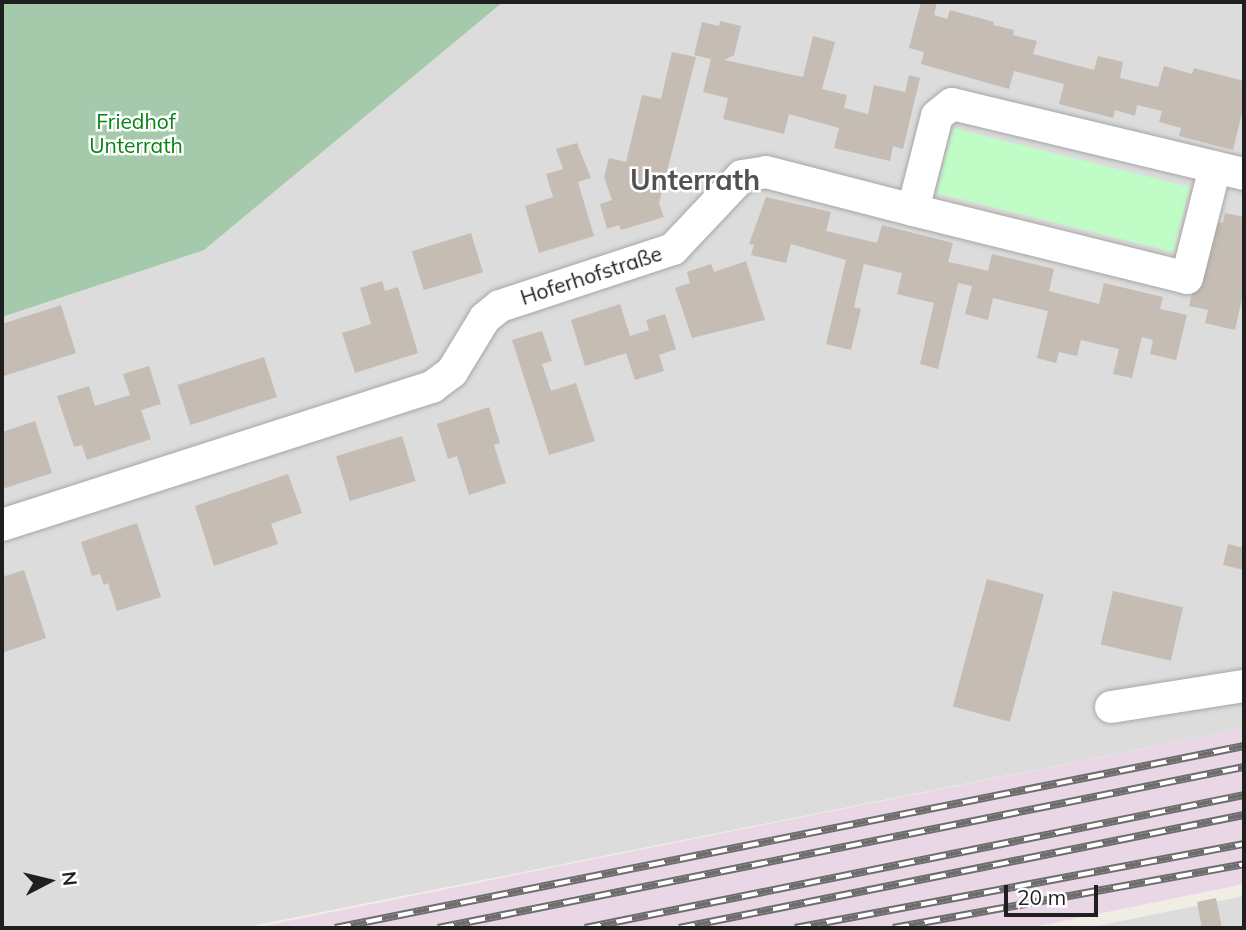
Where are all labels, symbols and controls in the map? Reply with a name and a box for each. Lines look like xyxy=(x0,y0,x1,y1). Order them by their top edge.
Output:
park label: Friedhof Unterrath xyxy=(89,108,183,158)
district label: Unterrath xyxy=(630,163,760,197)
street label: Hoferhofstraße xyxy=(517,240,665,310)
north arrow xyxy=(14,846,84,916)
text: N xyxy=(57,870,83,887)
scale bar xyxy=(1008,870,1102,914)
text: 20 m xyxy=(1017,884,1066,910)

